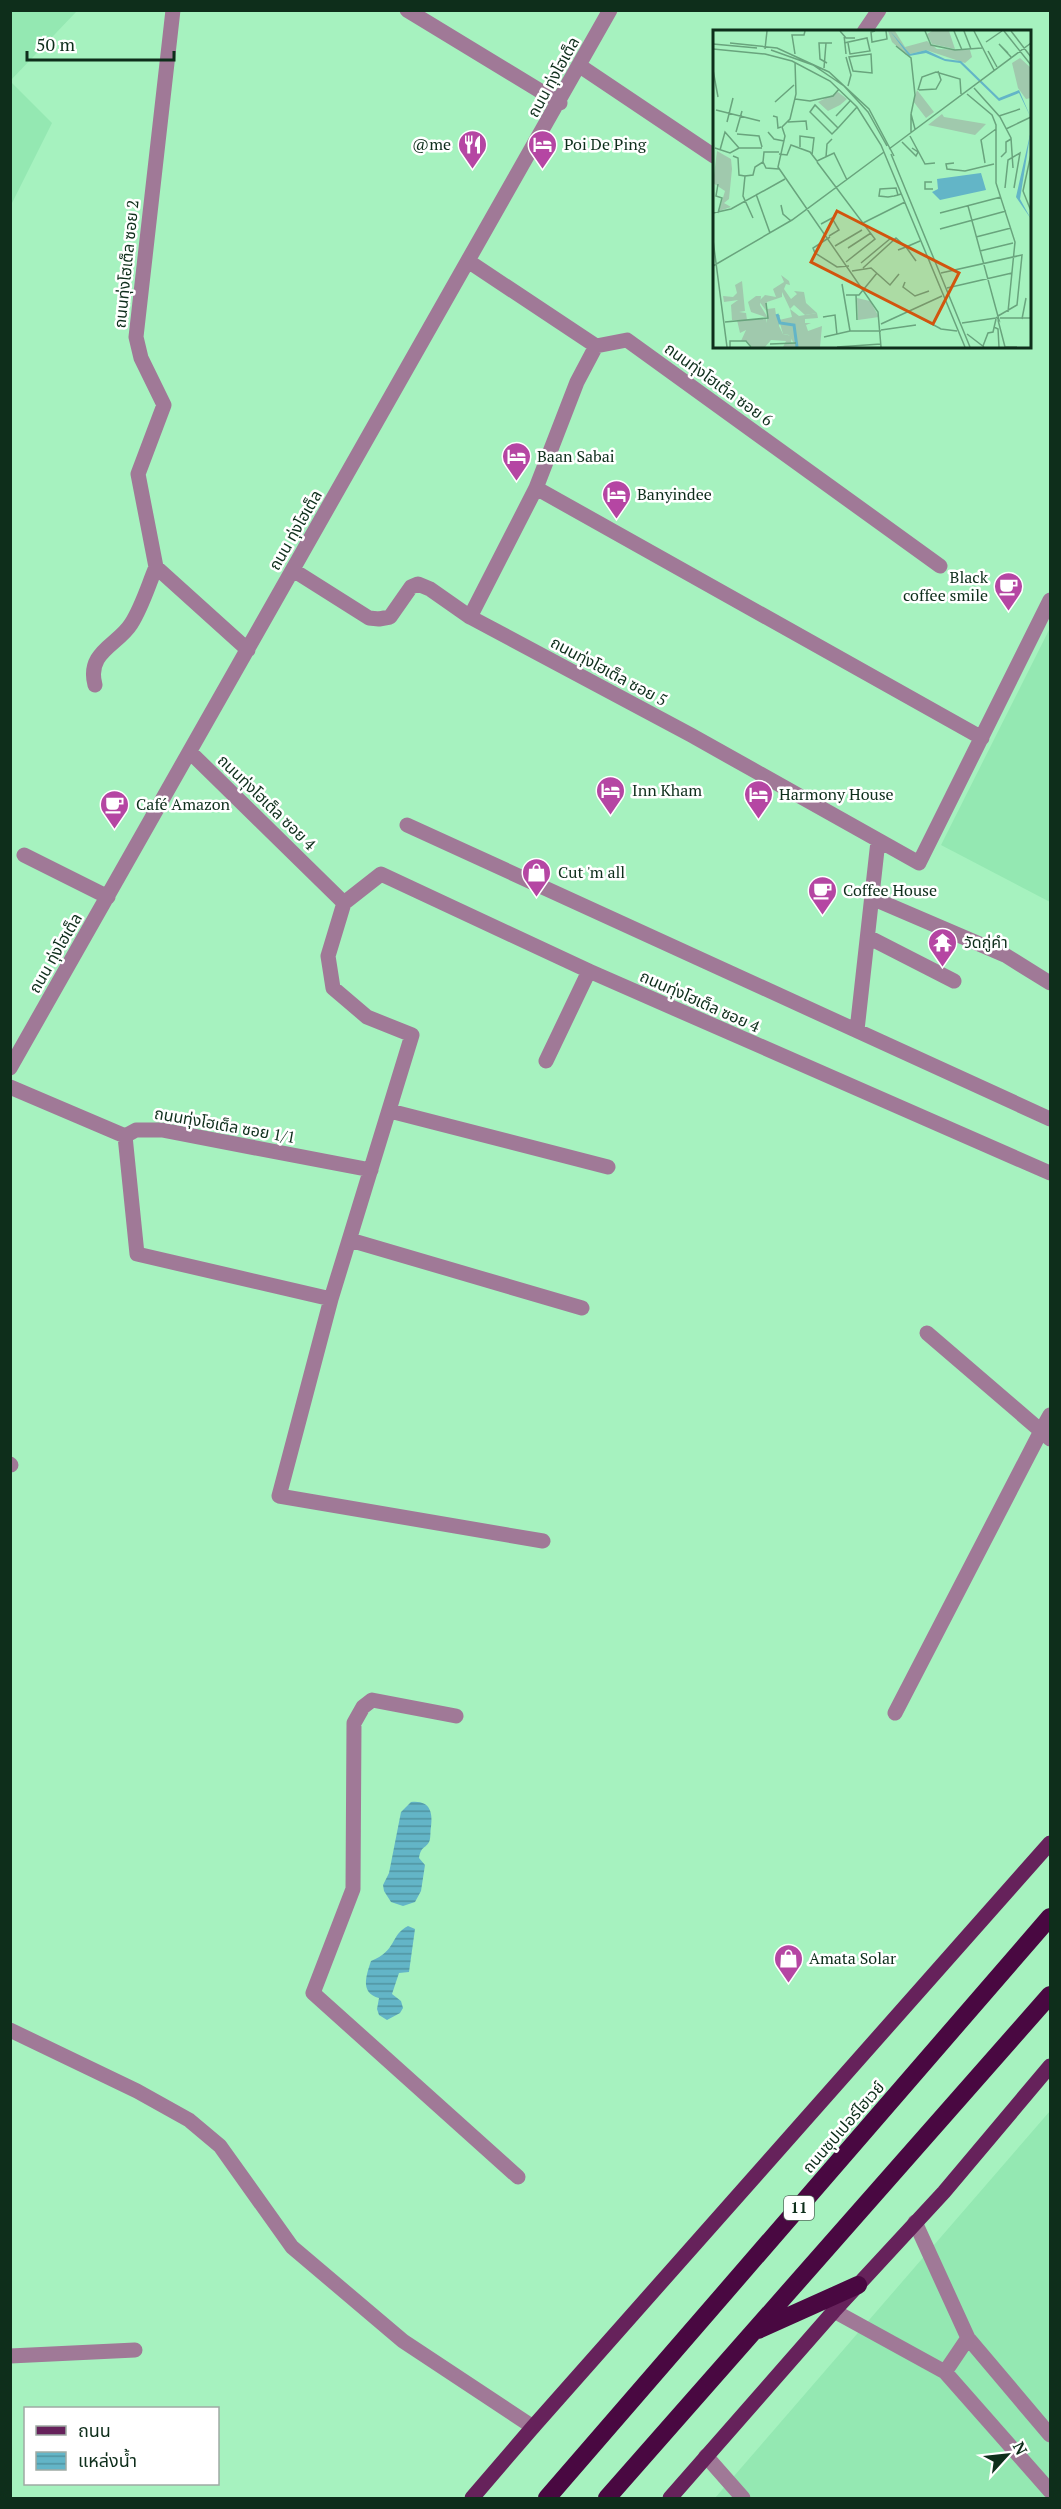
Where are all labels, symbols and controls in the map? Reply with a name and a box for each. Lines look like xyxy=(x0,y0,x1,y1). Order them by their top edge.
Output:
scale bar xyxy=(27,24,174,62)
inset map xyxy=(713,30,1031,348)
text: 50 m xyxy=(36,32,76,56)
street label: ถนน ทุ่งโฮเต็ล xyxy=(522,33,584,121)
restaurant icon: @me xyxy=(456,128,488,170)
hotel icon: Poi De Ping xyxy=(527,128,559,170)
place label: @me xyxy=(412,133,451,155)
place label: Poi De Ping xyxy=(564,133,647,155)
street label: ถนนทุ่งโฮเต็ล ซอย 2 xyxy=(108,199,144,329)
street label: ถนนทุ่งโฮเต็ล ซอย 6 xyxy=(660,337,778,431)
hotel icon: Baan Sabai xyxy=(500,440,532,482)
place label: Baan Sabai xyxy=(537,445,615,467)
hotel icon: Banyindee xyxy=(600,478,632,520)
place label: Banyindee xyxy=(637,483,712,505)
street label: ถนน ทุ่งโฮเต็ล xyxy=(263,486,327,574)
place label: Black coffee smile xyxy=(903,566,989,606)
cafe icon: Black coffee smile xyxy=(993,570,1025,612)
street label: ถนนทุ่งโฮเต็ล ซอย 5 xyxy=(547,631,671,711)
street label: ถนนทุ่งโฮเต็ล ซอย 4 xyxy=(213,749,321,855)
hotel icon: Inn Kham xyxy=(595,774,627,816)
hotel icon: Harmony House xyxy=(742,778,774,820)
place label: Inn Kham xyxy=(632,779,702,801)
place label: Harmony House xyxy=(779,783,894,805)
cafe icon: Café Amazon xyxy=(99,788,131,830)
place label: Café Amazon xyxy=(136,793,230,815)
shop icon: Cut 'm all xyxy=(521,856,553,898)
place label: Cut 'm all xyxy=(558,861,625,883)
cafe icon: Coffee House xyxy=(806,874,838,916)
place label: Coffee House xyxy=(843,879,937,901)
street label: ถนน ทุ่งโฮเต็ล xyxy=(23,909,87,997)
temple icon: วัดกู่คำ xyxy=(927,926,959,968)
place label: วัดกู่คำ xyxy=(964,931,1008,953)
street label: ถนนทุ่งโฮเต็ล ซอย 4 xyxy=(637,965,764,1037)
street label: ถนนทุ่งโฮเต็ล ซอย 1/1 xyxy=(153,1102,297,1148)
shop icon: Amata Solar xyxy=(772,1942,804,1984)
place label: Amata Solar xyxy=(809,1947,897,1969)
street label: ถนนซุปเปอร์ไฮเวย์ xyxy=(797,2076,889,2177)
road number: 11 xyxy=(784,2196,814,2220)
legend xyxy=(24,2407,219,2485)
text: ถนน xyxy=(78,2418,111,2442)
north arrow xyxy=(977,2425,1037,2485)
text: N xyxy=(1008,2438,1033,2459)
text: แหล่งน้ำ xyxy=(78,2448,137,2472)

